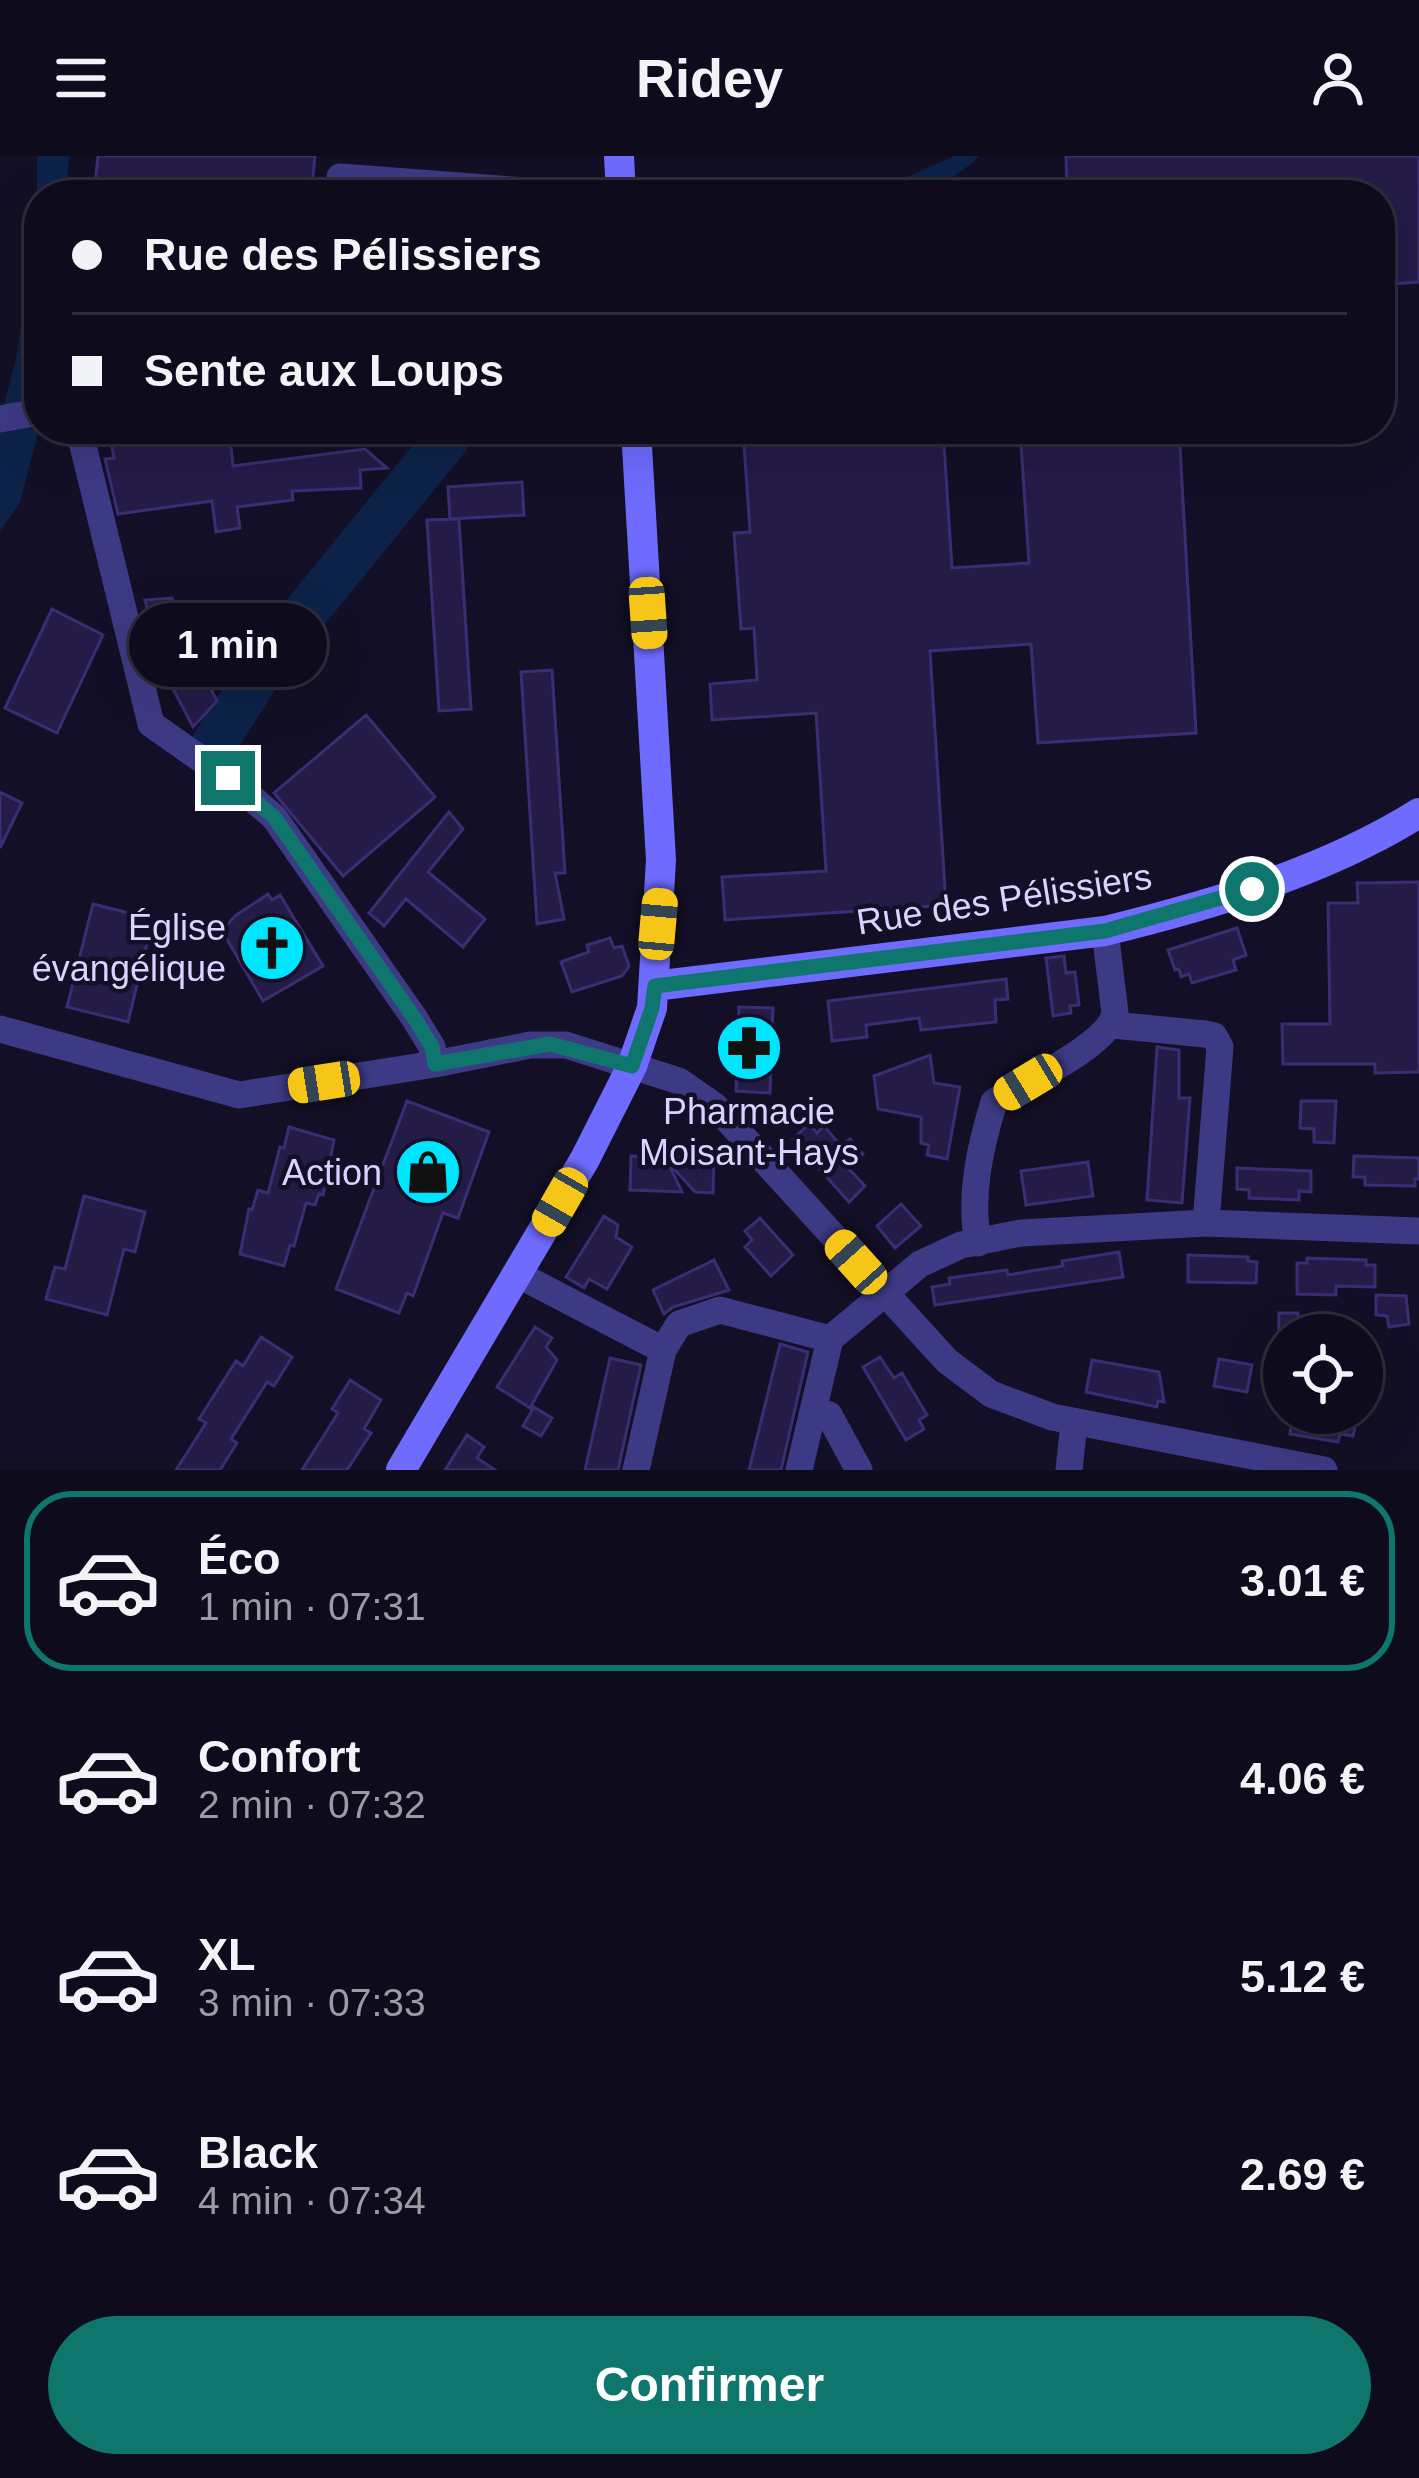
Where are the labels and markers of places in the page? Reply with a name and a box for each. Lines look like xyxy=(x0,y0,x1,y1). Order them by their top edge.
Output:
place label: Église évangélique xyxy=(32,907,226,989)
church icon: Église évangélique xyxy=(237,913,307,983)
pharmacy icon: Pharmacie Moisant-Hays xyxy=(714,1013,784,1083)
place label: Pharmacie Moisant-Hays xyxy=(639,1091,859,1173)
shop icon: Action xyxy=(393,1137,463,1207)
place label: Action xyxy=(282,1152,382,1193)

